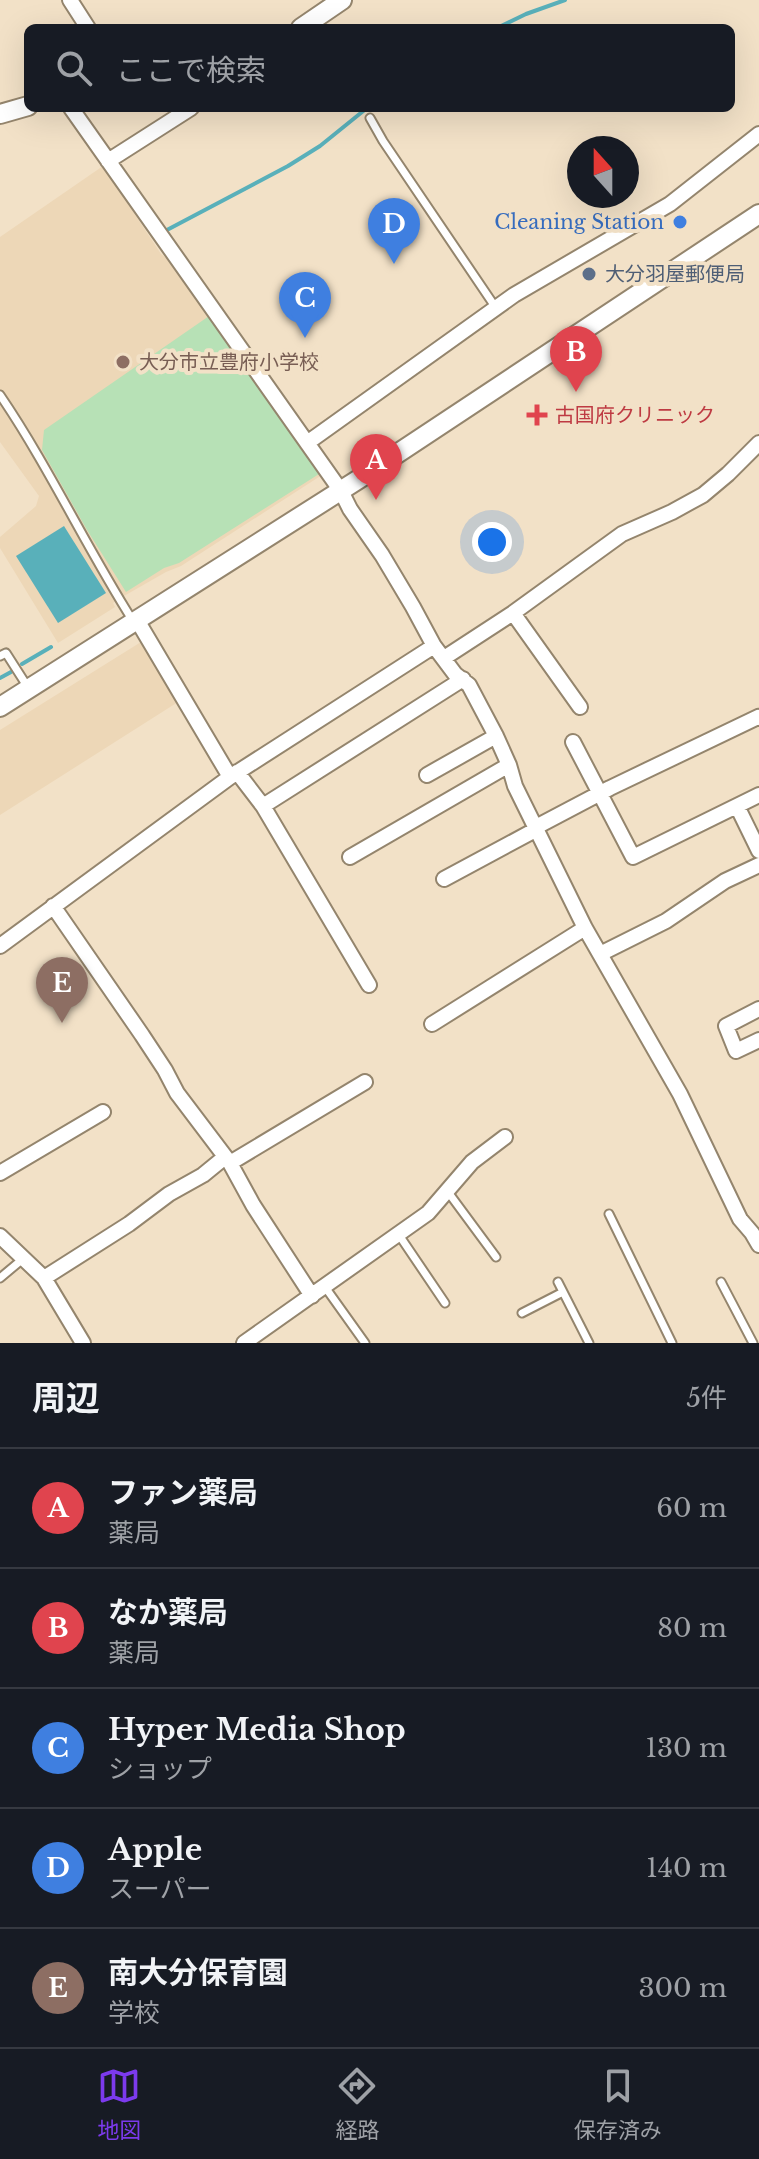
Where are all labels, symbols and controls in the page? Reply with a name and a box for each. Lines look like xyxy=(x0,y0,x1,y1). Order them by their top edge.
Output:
search box xyxy=(24,24,735,112)
icon: search xyxy=(52,46,96,90)
text: ここで検索 xyxy=(116,52,266,89)
north arrow xyxy=(567,136,639,208)
pin: D xyxy=(368,198,420,264)
place label: Cleaning Station xyxy=(494,210,664,234)
marker: Cleaning Station xyxy=(671,213,689,231)
place label: 大分羽屋郵便局 xyxy=(605,262,745,286)
marker: 大分羽屋郵便局 xyxy=(580,265,598,283)
pin: C xyxy=(279,272,331,338)
pin: B xyxy=(550,326,602,392)
place label: 大分市立豊府小学校 xyxy=(139,350,319,374)
marker: 大分市立豊府小学校 xyxy=(114,353,132,371)
place label: 古国府クリニック xyxy=(555,403,715,427)
marker: 古国府クリニック xyxy=(526,404,548,426)
pin: A xyxy=(350,434,402,500)
your location xyxy=(472,522,512,562)
pin: E xyxy=(36,957,88,1023)
text: 周辺 xyxy=(32,1377,100,1419)
text: 5件 xyxy=(686,1382,727,1414)
text: ファン薬局 xyxy=(108,1474,258,1511)
text: A xyxy=(47,1492,69,1524)
text: 60 m xyxy=(656,1492,727,1524)
text: 薬局 xyxy=(108,1517,160,1549)
text: なか薬局 xyxy=(108,1594,228,1631)
text: B xyxy=(48,1612,68,1644)
text: 80 m xyxy=(657,1612,727,1644)
text: 薬局 xyxy=(108,1637,160,1669)
text: Hyper Media Shop xyxy=(108,1711,406,1748)
text: C xyxy=(47,1732,69,1764)
text: 130 m xyxy=(645,1732,727,1764)
text: ショップ xyxy=(108,1753,212,1785)
text: Apple xyxy=(108,1831,202,1868)
text: D xyxy=(46,1852,70,1884)
text: 140 m xyxy=(646,1852,727,1884)
text: スーパー xyxy=(108,1873,212,1905)
text: 南大分保育園 xyxy=(108,1954,288,1991)
text: E xyxy=(48,1972,68,2004)
text: 300 m xyxy=(638,1972,727,2004)
text: 学校 xyxy=(108,1997,160,2029)
tab: 地図 xyxy=(97,2064,141,2144)
tab: 経路 xyxy=(335,2064,380,2144)
tab: 保存済み xyxy=(574,2064,662,2144)

